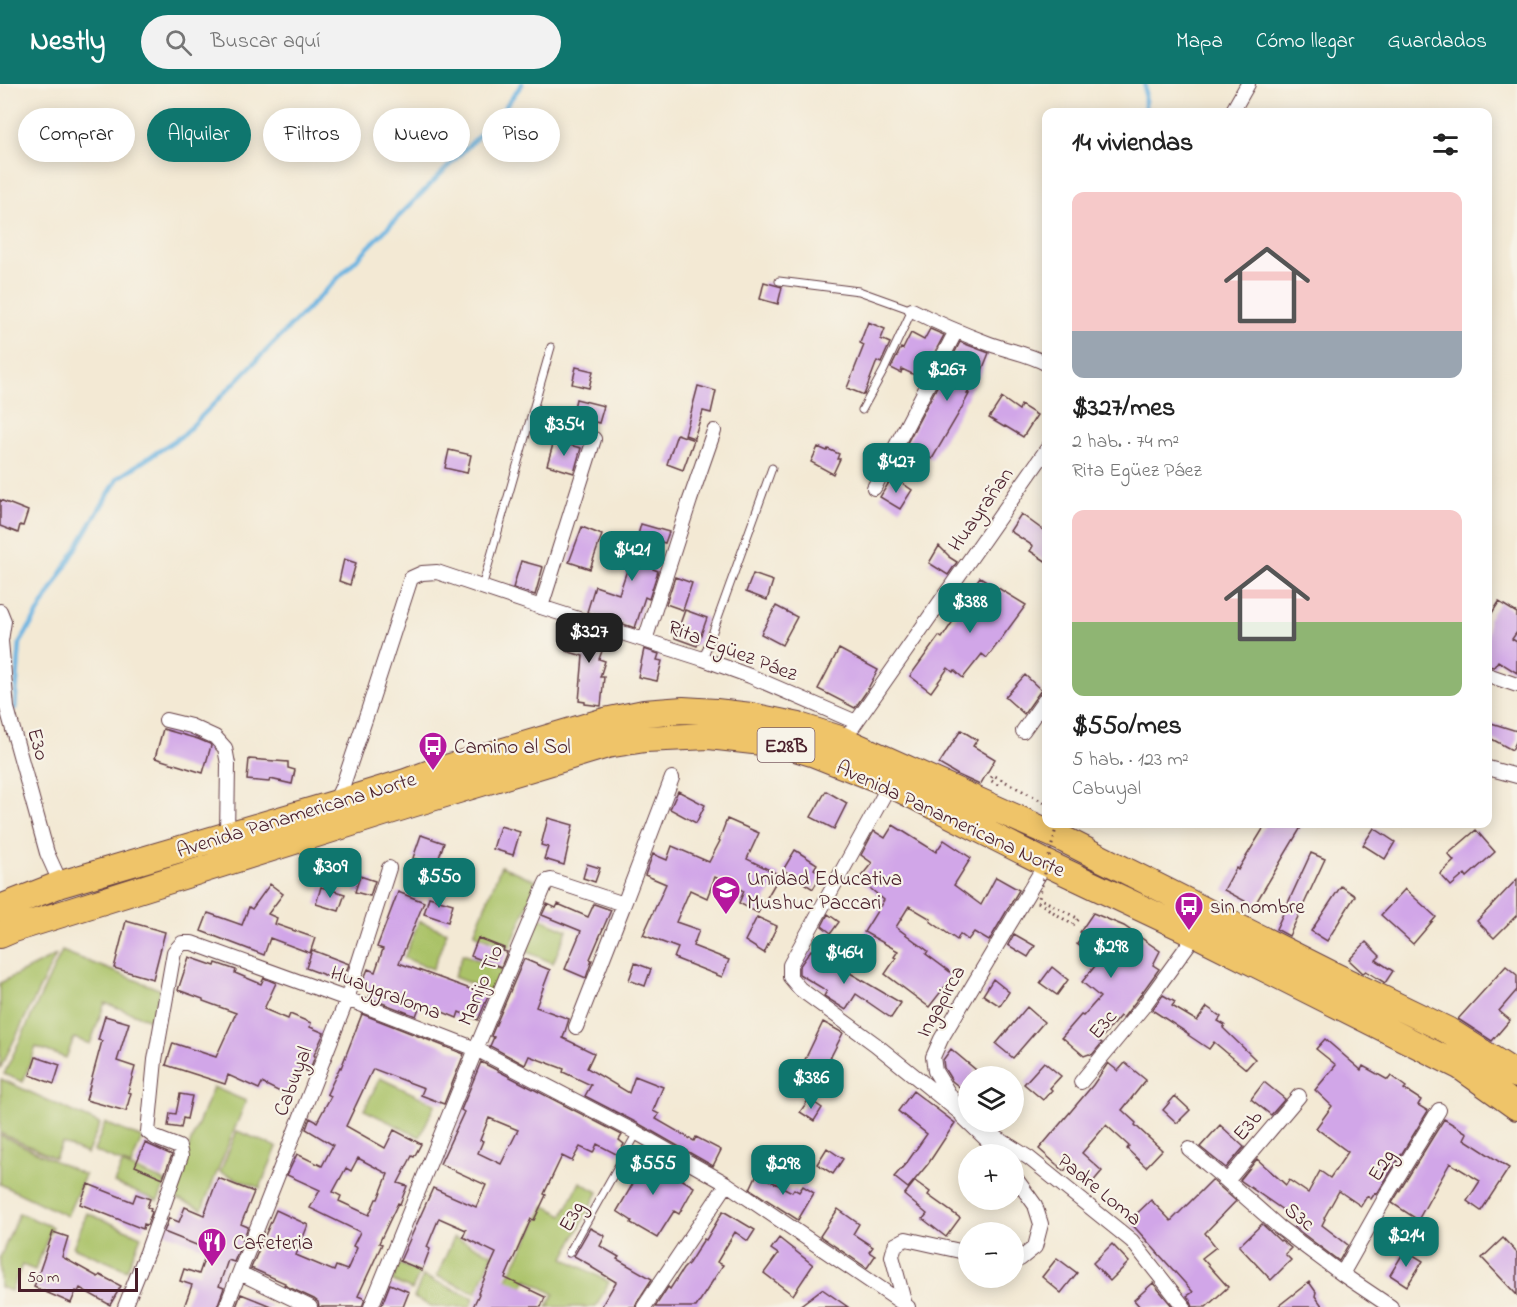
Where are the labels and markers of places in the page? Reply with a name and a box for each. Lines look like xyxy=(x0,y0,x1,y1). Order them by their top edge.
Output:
pin: $267 xyxy=(911,351,983,402)
pin: $354 xyxy=(528,406,600,457)
pin: $427 xyxy=(860,443,932,494)
pin: $421 xyxy=(596,531,668,582)
pin: $388 xyxy=(934,583,1006,634)
pin: $327 xyxy=(553,613,625,664)
bus stop icon: Camino al Sol xyxy=(417,730,449,772)
place label: Camino al Sol xyxy=(454,733,571,763)
pin: $309 xyxy=(294,848,366,899)
pin: $550 xyxy=(403,858,475,909)
place label: Unidad Educativa Mushuc Paccari xyxy=(747,865,902,919)
school or university icon: Unidad Educativa Mushuc Paccari xyxy=(710,874,742,916)
bus stop icon: sin nombre xyxy=(1173,890,1205,932)
place label: sin nombre xyxy=(1210,893,1305,923)
pin: $298 xyxy=(1075,928,1147,979)
pin: $464 xyxy=(808,934,880,985)
pin: $386 xyxy=(775,1059,847,1110)
pin: $555 xyxy=(617,1145,689,1196)
pin: $298 xyxy=(747,1145,819,1196)
pin: $214 xyxy=(1370,1217,1442,1268)
restaurant icon: Cafeteria xyxy=(196,1226,228,1268)
place label: Cafeteria xyxy=(233,1229,313,1259)

